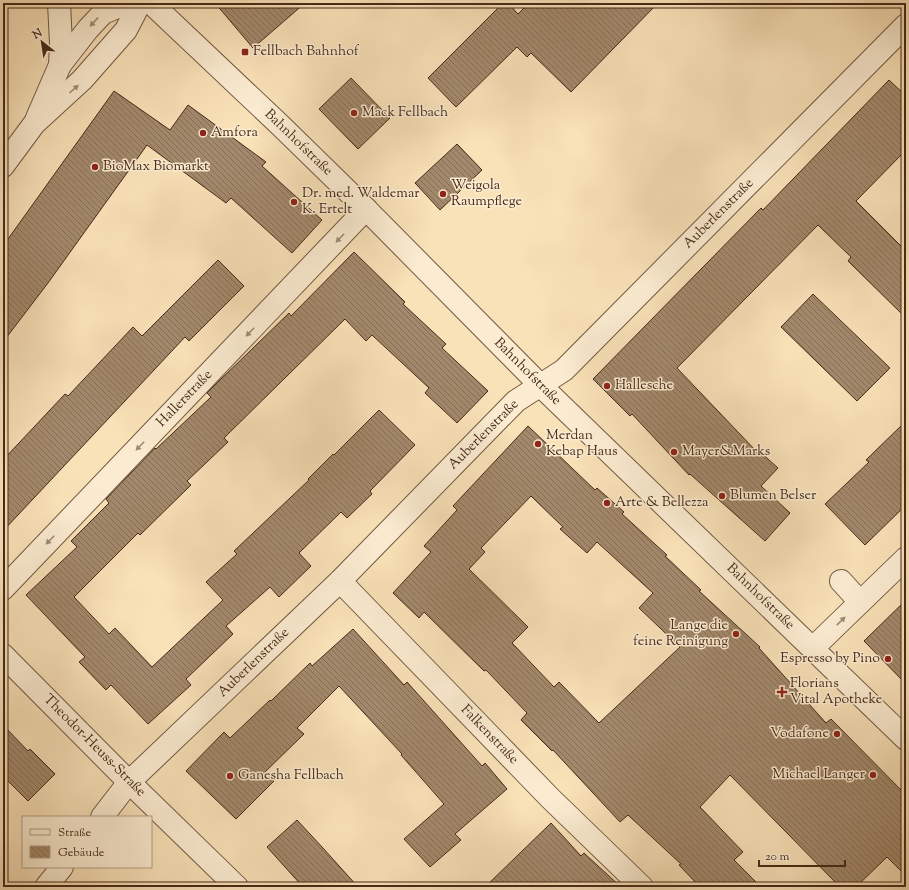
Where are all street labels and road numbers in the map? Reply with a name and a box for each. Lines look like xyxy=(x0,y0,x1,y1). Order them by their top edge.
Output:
street label: Bahnhofstraße xyxy=(259,105,337,181)
street label: Auberlenstraße xyxy=(679,174,759,254)
street label: Bahnhofstraße xyxy=(489,334,565,410)
street label: Hallerstraße xyxy=(152,366,218,432)
street label: Auberlenstraße xyxy=(444,395,524,475)
street label: Bahnhofstraße xyxy=(721,559,799,635)
street label: Auberlenstraße xyxy=(214,624,294,702)
street label: Theodor-Heuss-Straße xyxy=(38,690,150,802)
street label: Falkenstraße xyxy=(455,701,523,769)

